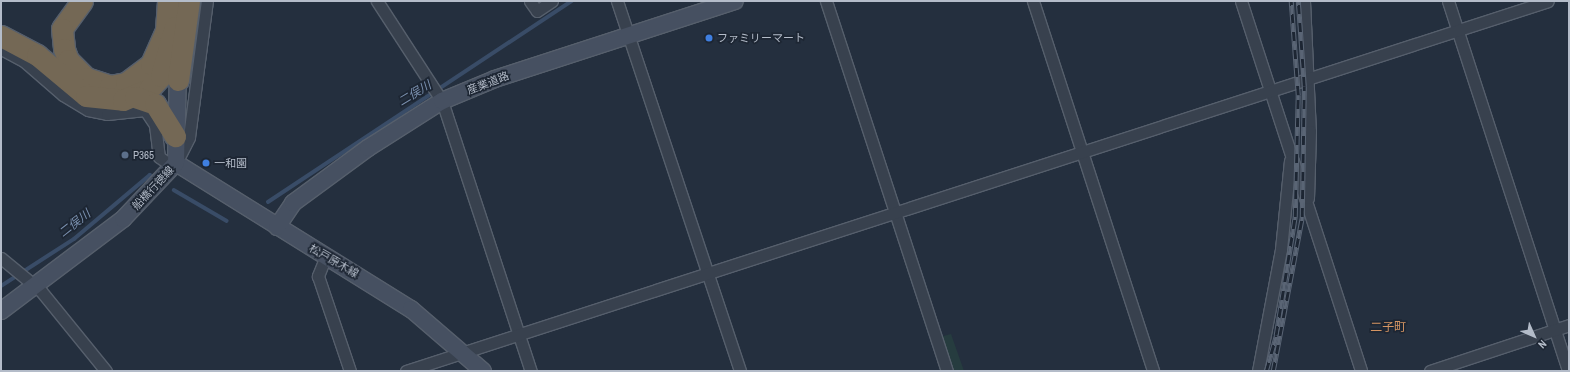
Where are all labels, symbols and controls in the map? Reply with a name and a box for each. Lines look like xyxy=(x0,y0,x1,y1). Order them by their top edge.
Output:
place label: ファミリーマート xyxy=(717,31,805,45)
marker: ファミリーマート xyxy=(704,33,714,43)
street label: 産業道路 xyxy=(465,69,511,97)
water label: 二俣川 xyxy=(396,79,434,109)
place label: P365 xyxy=(133,148,154,162)
marker: P365 xyxy=(120,150,130,160)
place label: 一和園 xyxy=(214,156,247,170)
marker: 一和園 xyxy=(201,158,211,168)
street label: 船橋行徳線 xyxy=(129,163,177,213)
water label: 二俣川 xyxy=(56,207,94,241)
street label: 松戸原木線 xyxy=(307,242,361,280)
north arrow xyxy=(1514,316,1554,356)
district label: 二子町 xyxy=(1370,321,1406,335)
text: N xyxy=(1535,337,1550,352)

